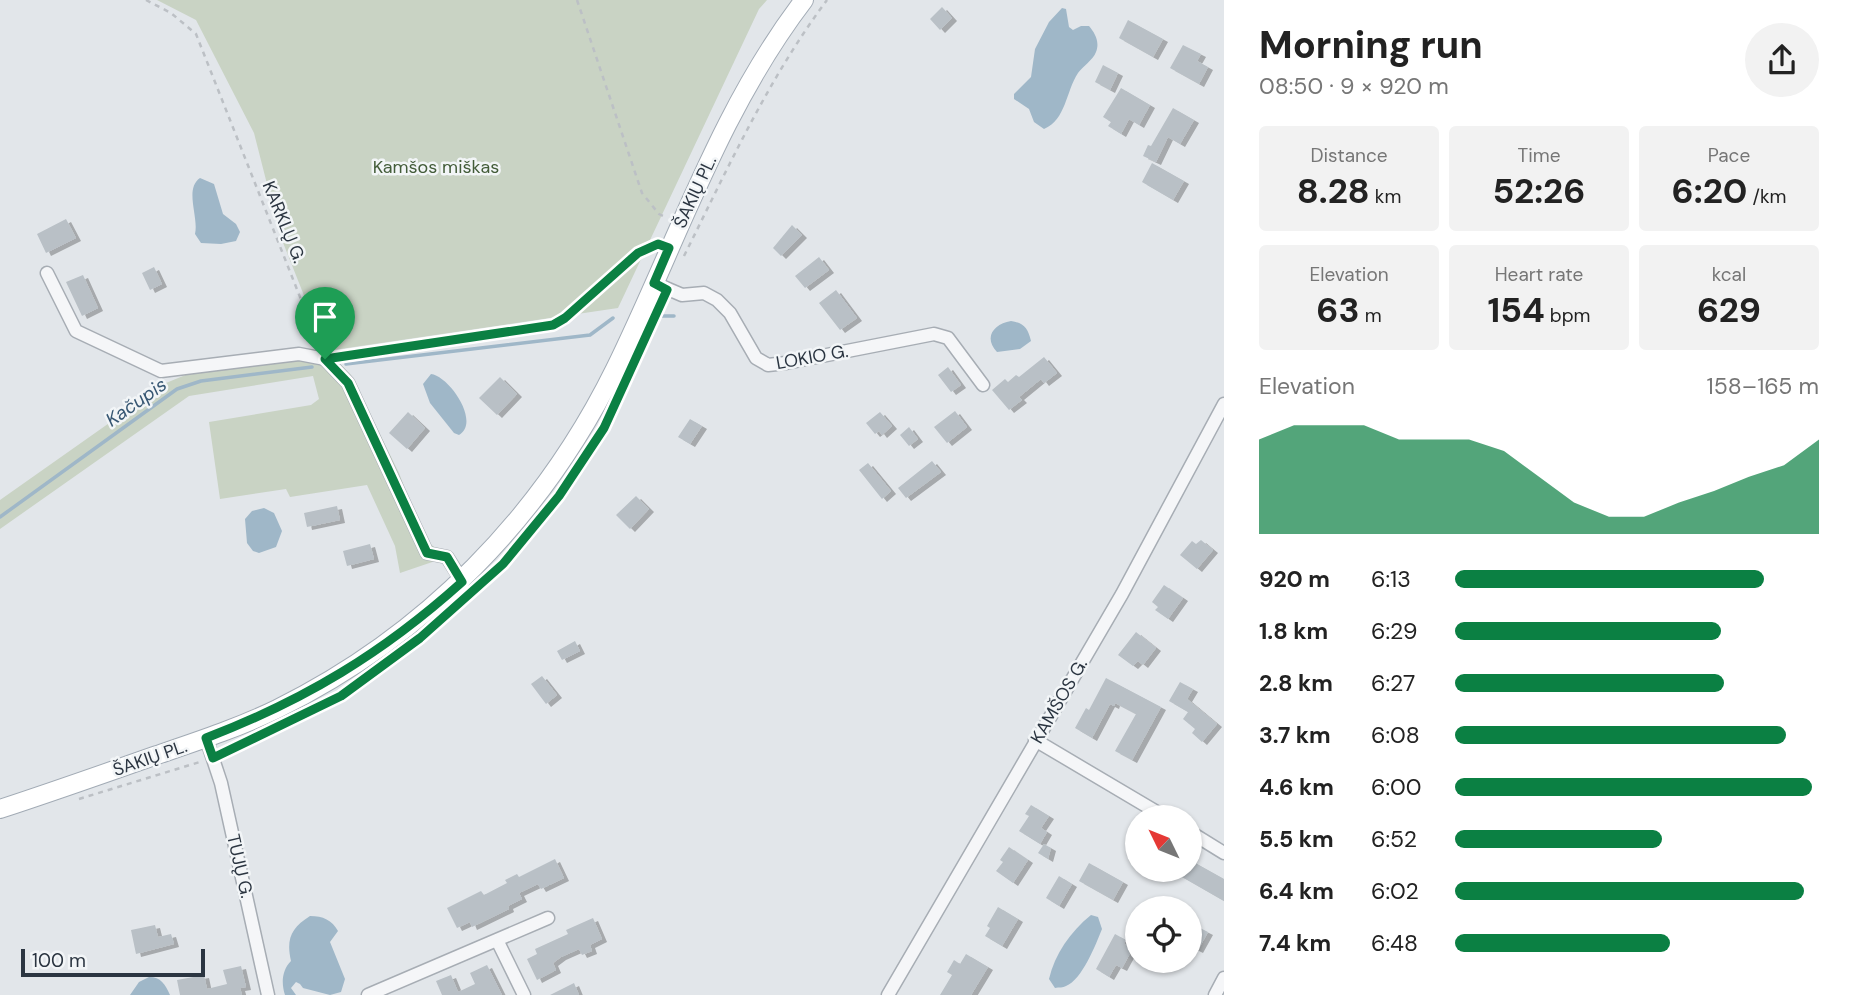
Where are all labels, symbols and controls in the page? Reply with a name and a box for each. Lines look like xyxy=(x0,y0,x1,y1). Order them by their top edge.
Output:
text: Morning run xyxy=(1259,20,1483,70)
button: share xyxy=(1745,23,1819,97)
text: 08:50 · 9 × 920 m xyxy=(1259,71,1449,101)
text: Distance xyxy=(1310,143,1388,168)
text: Time xyxy=(1518,143,1560,168)
text: Pace xyxy=(1708,143,1750,168)
street label: ŠAKIŲ PL. xyxy=(668,152,722,232)
park label: Kamšos miškas xyxy=(373,155,499,179)
text: 8.28 xyxy=(1297,168,1370,214)
text: 52:26 xyxy=(1493,168,1586,214)
text: 6:20 xyxy=(1672,168,1747,214)
street label: KARKLŲ G. xyxy=(257,177,311,267)
text: km xyxy=(1370,184,1401,209)
text: /km xyxy=(1747,184,1786,209)
text: Elevation xyxy=(1309,262,1389,287)
text: Heart rate xyxy=(1495,262,1583,287)
text: kcal xyxy=(1712,262,1746,287)
pin xyxy=(295,287,355,359)
text: 63 xyxy=(1316,287,1360,333)
text: 154 xyxy=(1487,287,1545,333)
text: 629 xyxy=(1697,287,1761,333)
icon: arrive xyxy=(306,298,344,336)
text: m xyxy=(1360,303,1382,328)
text: bpm xyxy=(1545,303,1591,328)
street label: LOKIO G. xyxy=(774,339,850,375)
text: Elevation xyxy=(1259,371,1355,401)
text: 158–165 m xyxy=(1707,371,1819,401)
water label: Kačupis xyxy=(101,372,171,432)
text: 920 m xyxy=(1259,564,1330,594)
text: 6:13 xyxy=(1371,564,1411,594)
text: 1.8 km xyxy=(1259,616,1328,646)
text: 6:29 xyxy=(1371,616,1418,646)
street label: KAMŠOS G. xyxy=(1025,654,1093,748)
text: 2.8 km xyxy=(1259,668,1333,698)
text: 6:27 xyxy=(1371,668,1415,698)
text: 3.7 km xyxy=(1259,720,1331,750)
text: 6:08 xyxy=(1371,720,1420,750)
street label: ŠAKIŲ PL. xyxy=(110,734,190,782)
text: 4.6 km xyxy=(1259,772,1334,802)
text: 6:00 xyxy=(1371,772,1422,802)
north arrow xyxy=(1125,805,1202,882)
map controls xyxy=(1125,805,1202,973)
text: 5.5 km xyxy=(1259,824,1334,854)
text: 6:52 xyxy=(1371,824,1417,854)
street label: TUJŲ G. xyxy=(221,832,259,900)
text: 6.4 km xyxy=(1259,876,1334,906)
text: 6:02 xyxy=(1371,876,1419,906)
button: locate xyxy=(1125,896,1202,973)
text: 7.4 km xyxy=(1259,928,1331,958)
text: 6:48 xyxy=(1371,928,1418,958)
scale bar xyxy=(21,946,205,978)
text: 100 m xyxy=(32,948,86,973)

